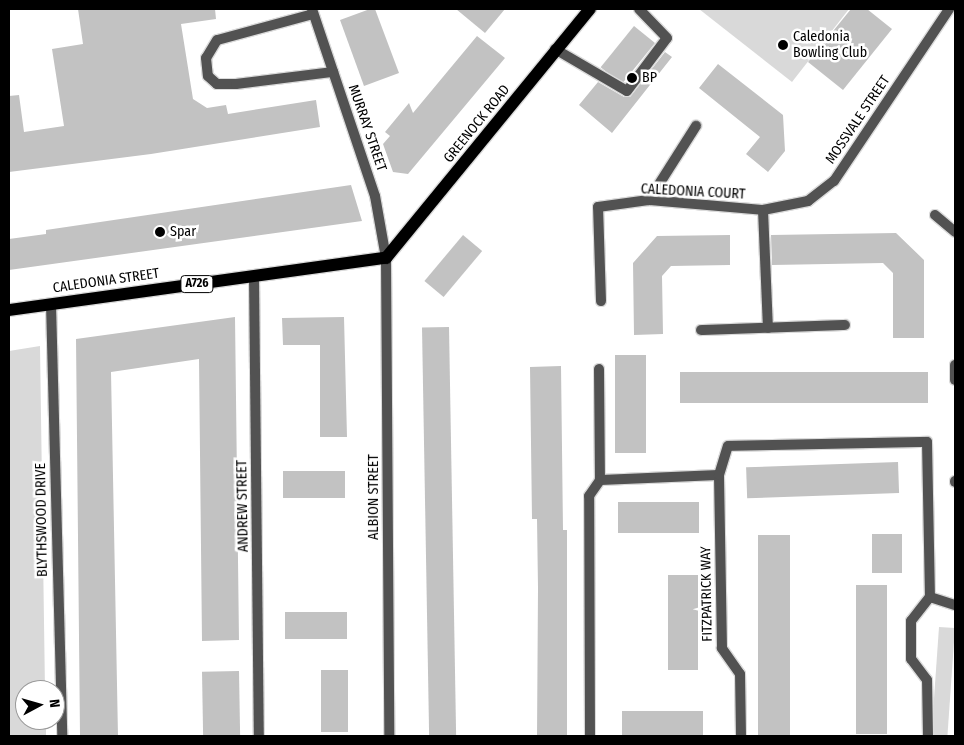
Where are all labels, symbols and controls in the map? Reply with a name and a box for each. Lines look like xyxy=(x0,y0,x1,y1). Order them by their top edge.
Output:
place label: Caledonia Bowling Club xyxy=(793,29,867,62)
marker: Caledonia Bowling Club xyxy=(777,39,789,51)
place label: BP xyxy=(642,70,657,86)
marker: BP xyxy=(626,72,638,84)
street label: MOSSVALE STREET xyxy=(822,73,894,167)
street label: MURRAY STREET xyxy=(344,82,390,174)
street label: GREENOCK ROAD xyxy=(440,82,514,166)
street label: CALEDONIA COURT xyxy=(640,181,746,203)
place label: Spar xyxy=(170,224,196,240)
marker: Spar xyxy=(154,226,166,238)
street label: CALEDONIA STREET xyxy=(52,265,160,297)
road number: A726 xyxy=(180,274,214,294)
street label: ALBION STREET xyxy=(366,454,382,540)
street label: ANDREW STREET xyxy=(234,460,252,552)
street label: BLYTHSWOOD DRIVE xyxy=(33,463,51,577)
street label: FITZPATRICK WAY xyxy=(698,546,716,642)
north arrow xyxy=(15,680,65,730)
text: N xyxy=(46,698,63,709)

